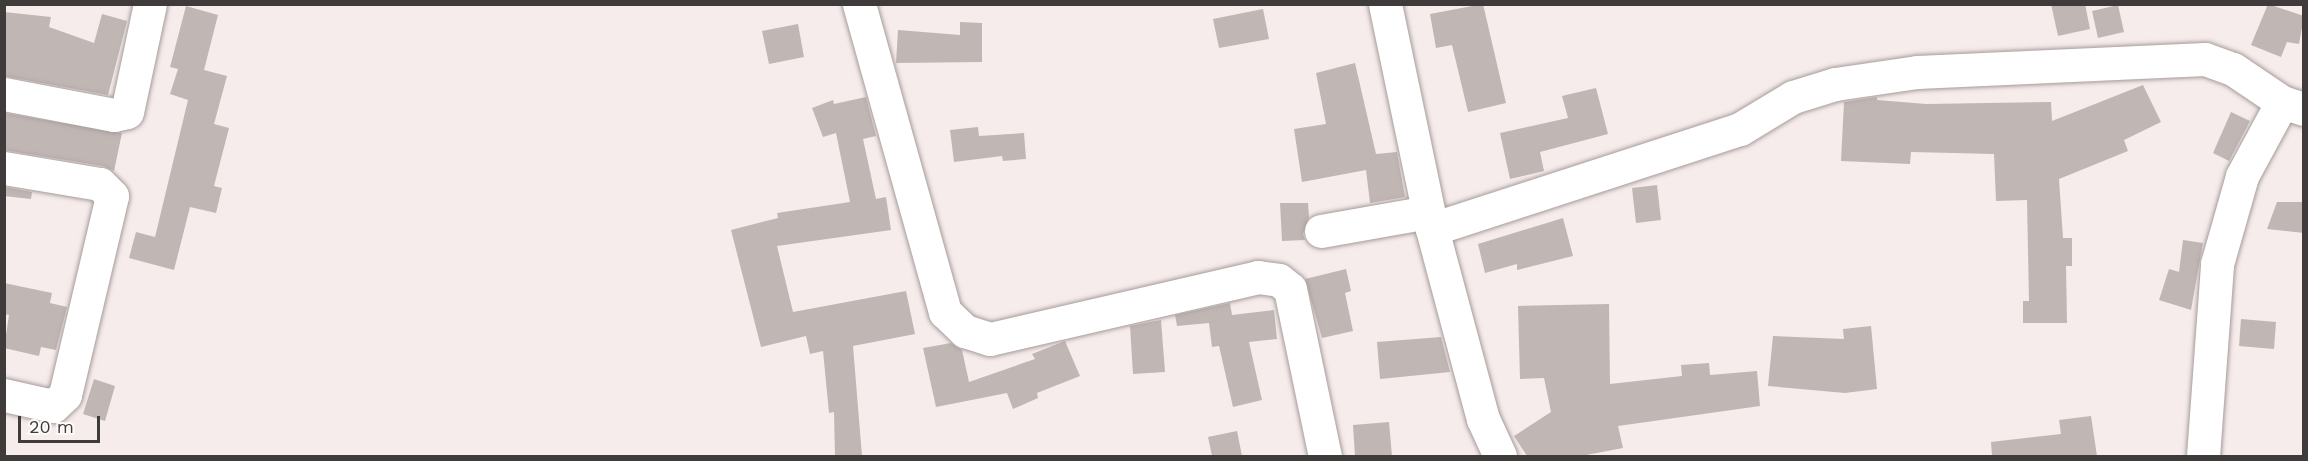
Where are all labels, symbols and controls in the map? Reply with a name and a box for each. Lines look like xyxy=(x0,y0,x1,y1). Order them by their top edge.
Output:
scale bar xyxy=(21,404,104,442)
text: 20 m xyxy=(29,416,74,437)

